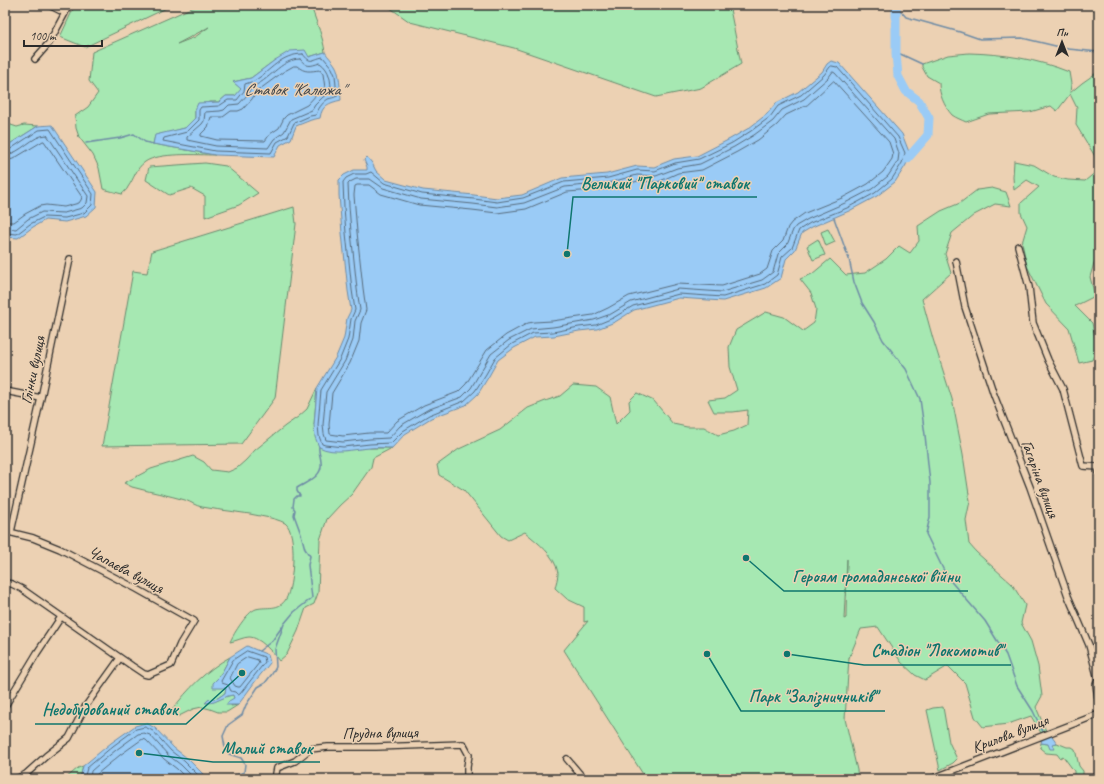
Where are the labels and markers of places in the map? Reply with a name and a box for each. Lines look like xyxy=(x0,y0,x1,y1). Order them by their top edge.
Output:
callout: Великий "Парковий" ставок xyxy=(573,168,757,197)
callout: Героям громадянської війни xyxy=(784,562,968,591)
callout: Стадіон "Локомотив" xyxy=(864,636,1011,665)
callout: Парк "Залізничників" xyxy=(741,682,885,711)
callout: Недобудований ставок xyxy=(35,695,186,724)
callout: Малий ставок xyxy=(213,733,320,762)

